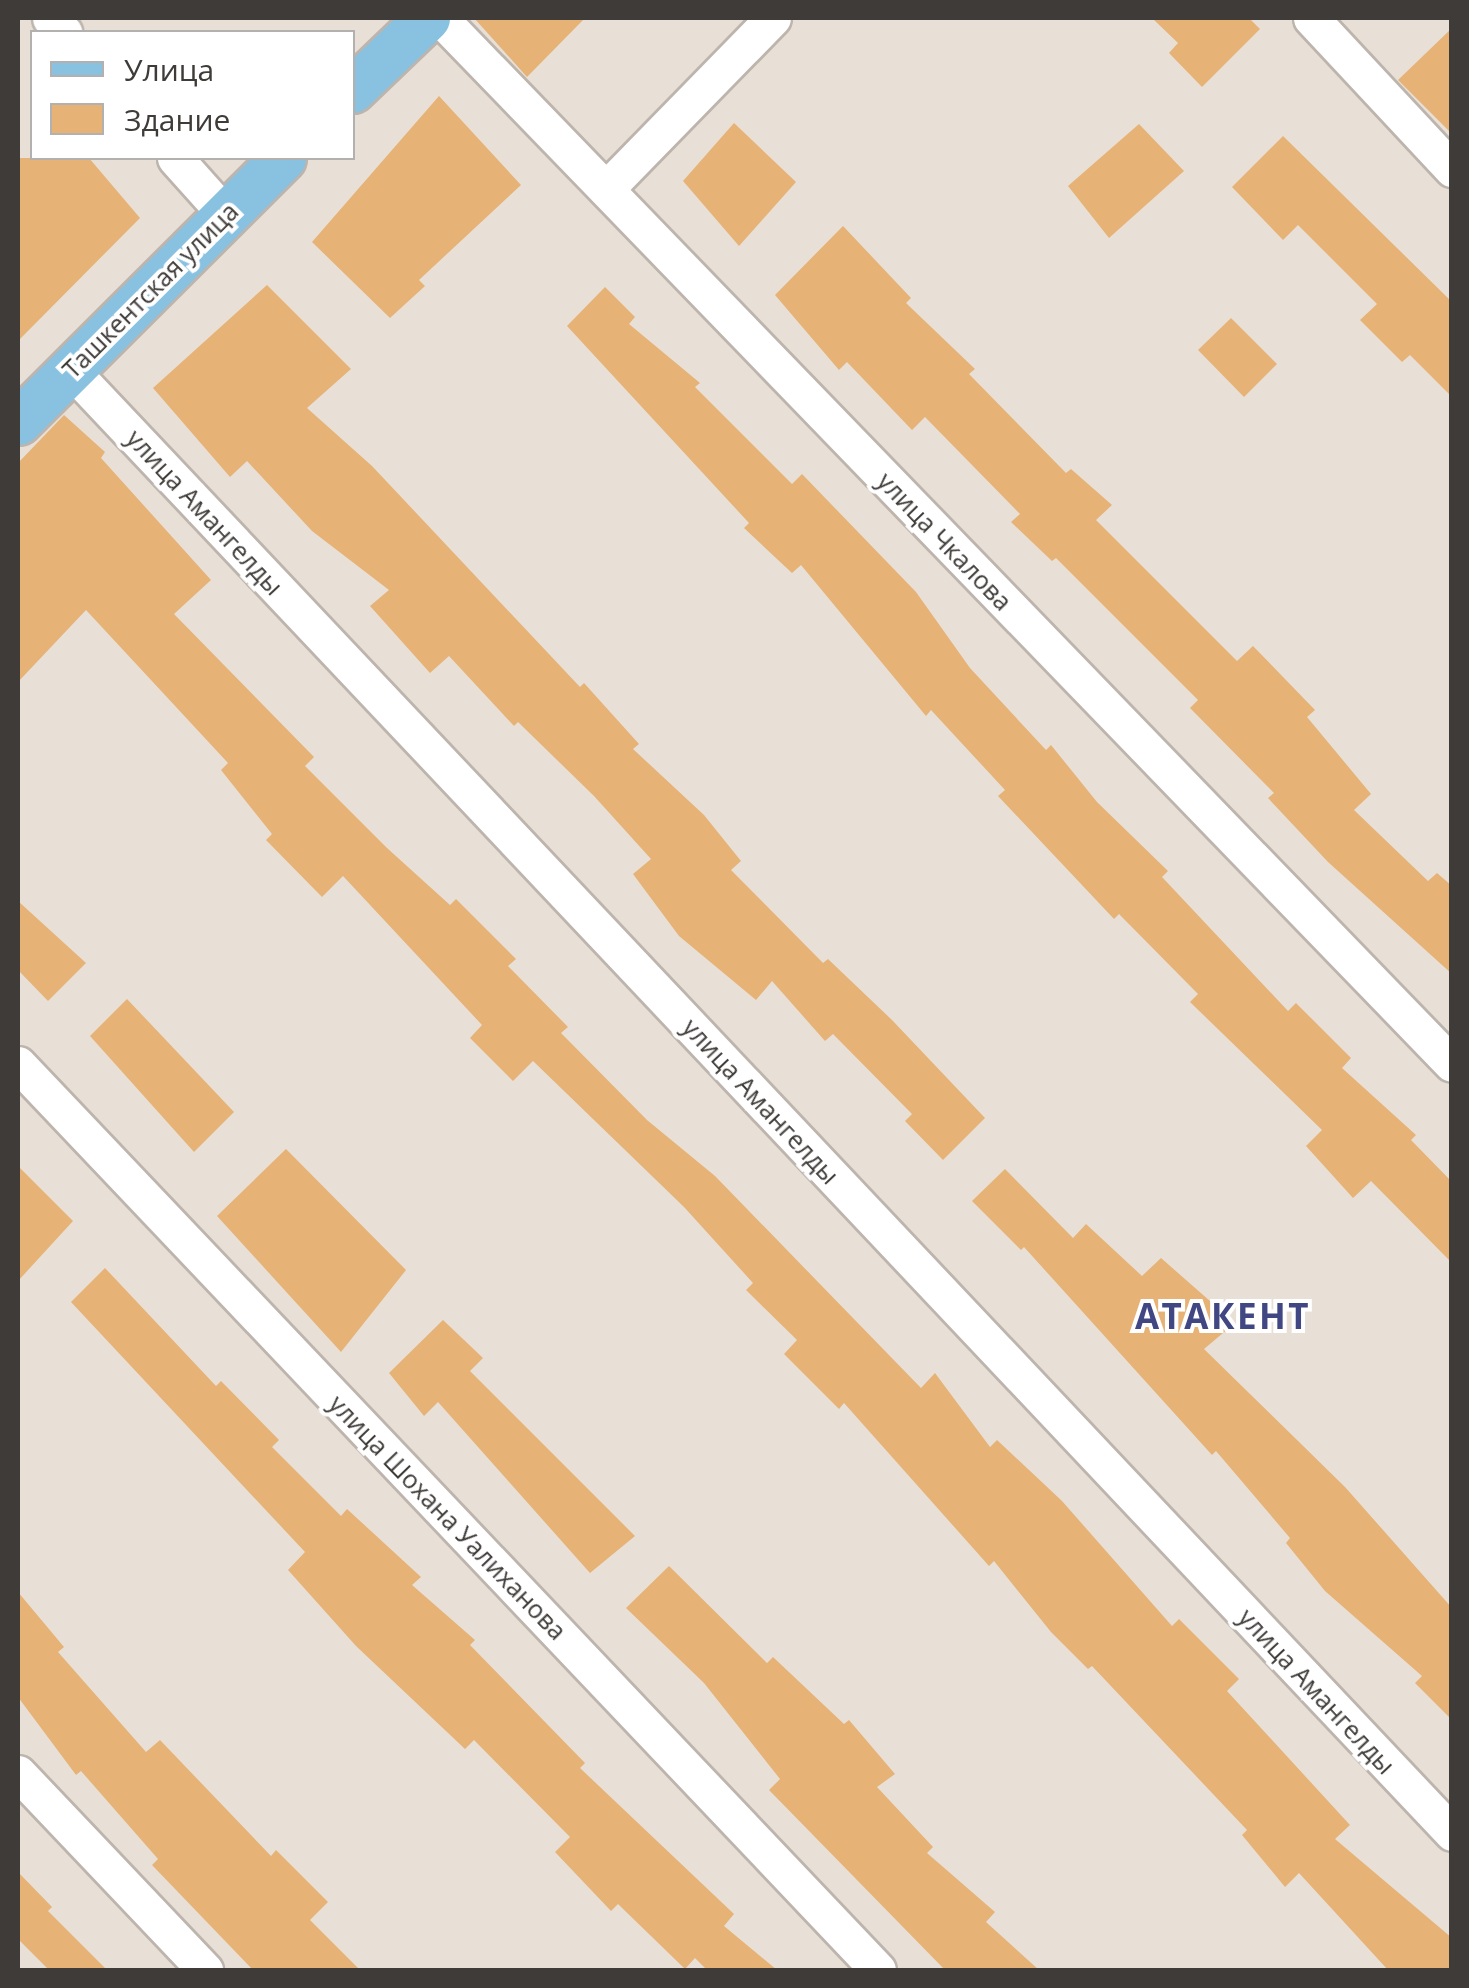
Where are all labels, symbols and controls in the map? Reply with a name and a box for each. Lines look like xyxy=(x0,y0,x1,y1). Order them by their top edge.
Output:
legend xyxy=(30,30,355,160)
text: Улица xyxy=(124,49,214,90)
text: Здание xyxy=(124,99,230,140)
street label: Ташкентская улица xyxy=(56,196,244,384)
street label: улица Амангелды xyxy=(121,423,289,601)
street label: улица Чкалова xyxy=(872,466,1018,616)
street label: улица Амангелды xyxy=(677,1012,845,1190)
district label: АТАКЕНТ xyxy=(1135,1295,1311,1337)
street label: улица Шохана Уалиханова xyxy=(323,1388,573,1646)
street label: улица Амангелды xyxy=(1233,1602,1401,1780)

